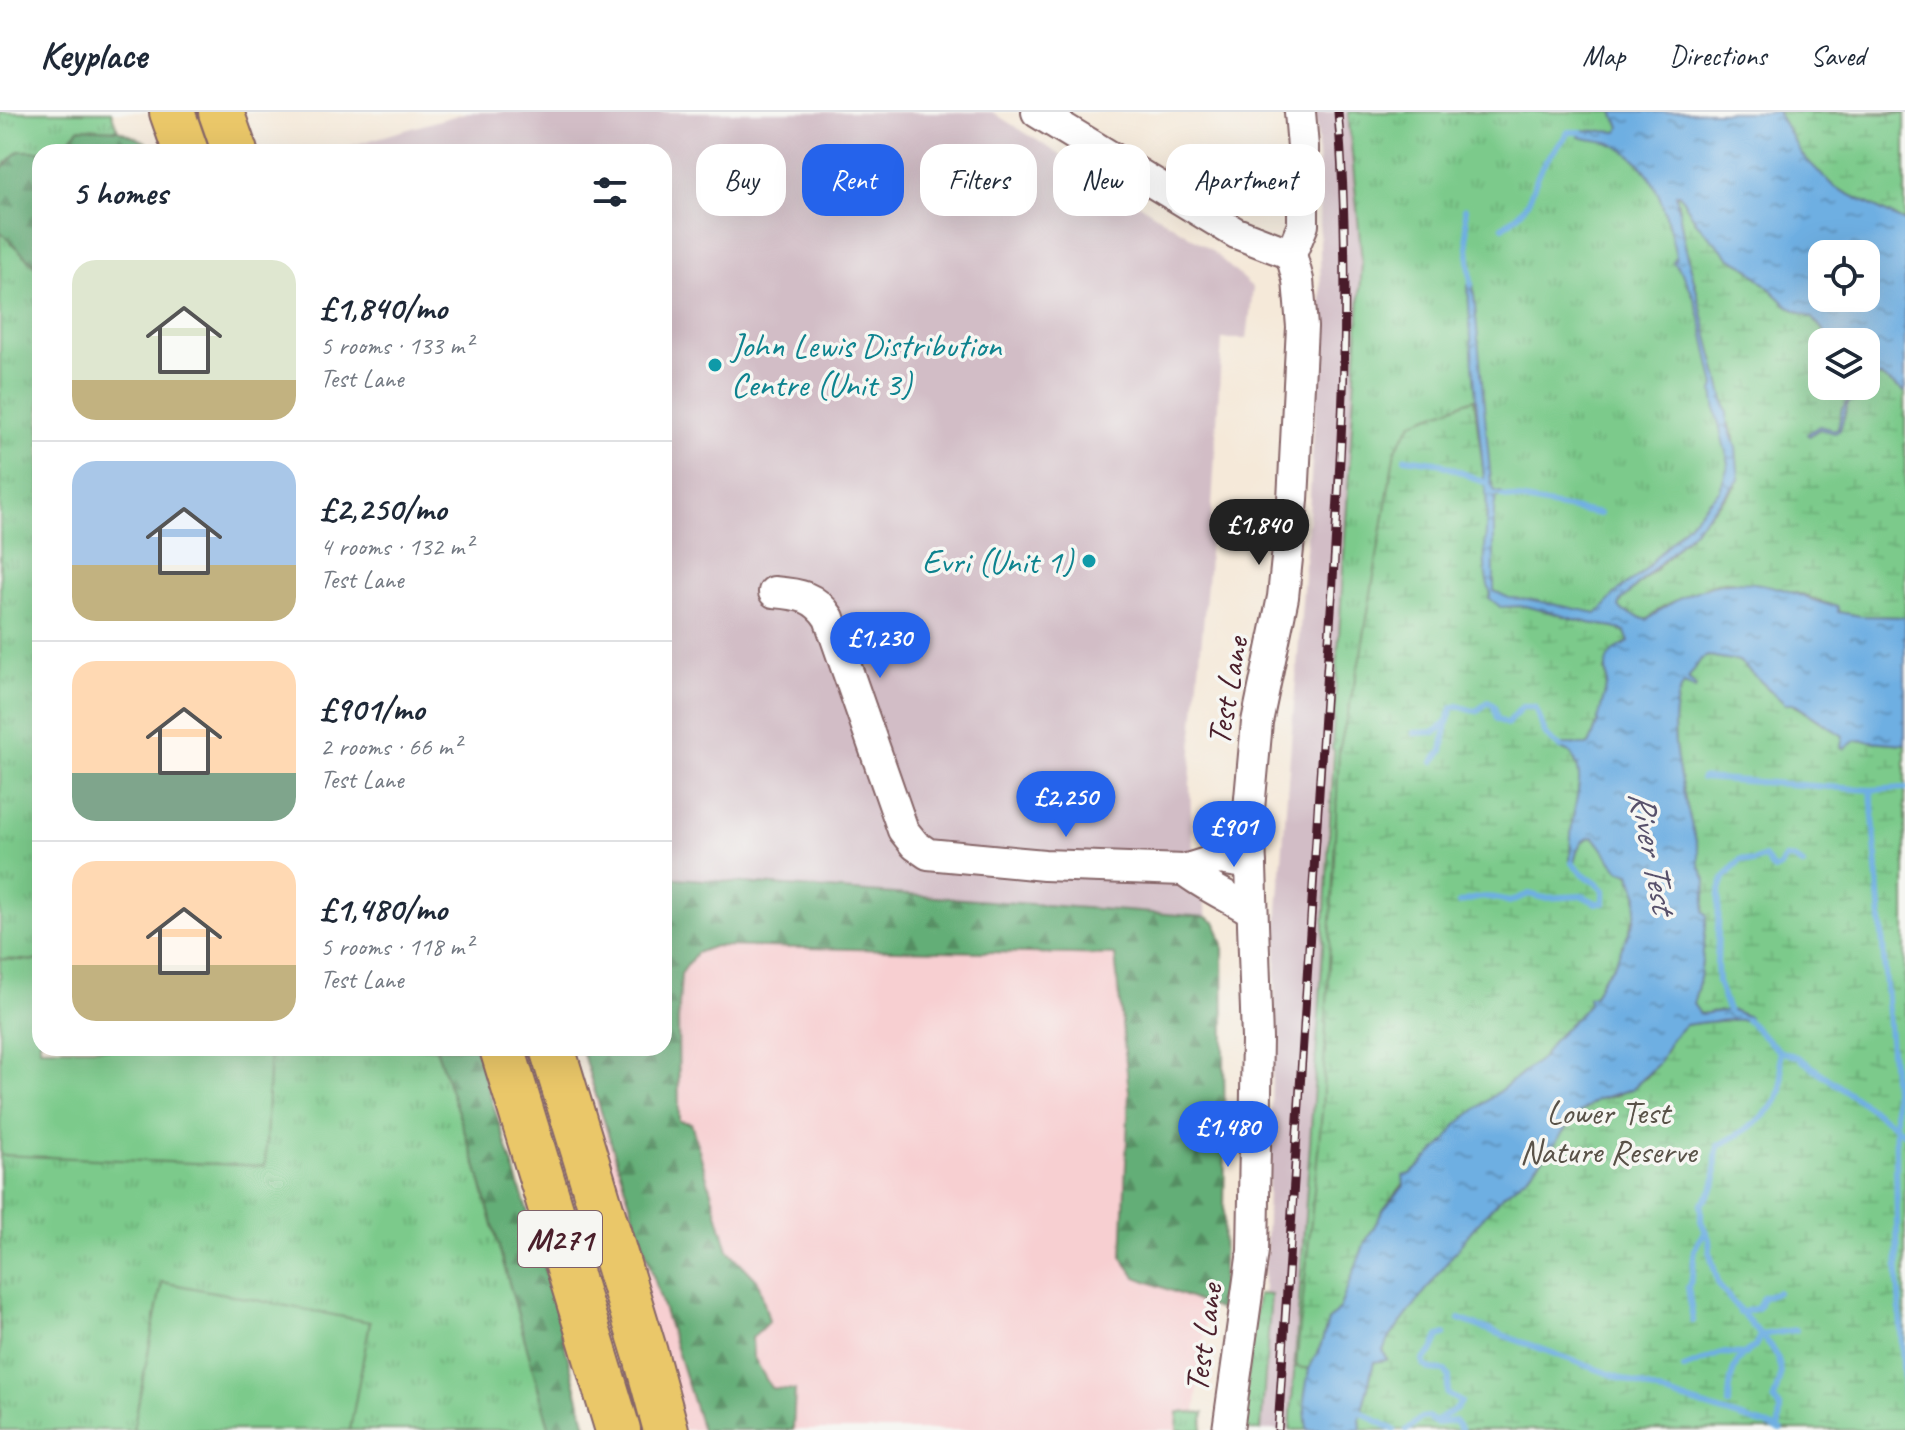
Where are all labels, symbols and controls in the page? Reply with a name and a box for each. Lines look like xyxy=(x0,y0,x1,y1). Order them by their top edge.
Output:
text: Keyplace xyxy=(40,32,147,79)
text: Map xyxy=(1582,38,1625,73)
text: Directions xyxy=(1669,38,1767,73)
text: Saved xyxy=(1811,38,1865,73)
chip: Buy xyxy=(696,144,786,216)
chip: Rent xyxy=(802,144,904,216)
chip: Filters xyxy=(920,144,1037,216)
chip: New xyxy=(1053,144,1150,216)
chip: Apartment xyxy=(1166,144,1325,216)
icon: filters xyxy=(588,170,632,214)
text: 5 homes xyxy=(72,171,167,214)
map controls xyxy=(1808,240,1880,400)
button: locate xyxy=(1808,240,1880,312)
text: £1,840/mo xyxy=(320,286,447,329)
icon: home xyxy=(136,292,232,388)
place label: John Lewis Distribution Centre (Unit 3) xyxy=(729,324,1003,406)
button: layers xyxy=(1808,328,1880,400)
text: 5 rooms · 133 m² xyxy=(320,329,472,362)
marker: John Lewis Distribution Centre (Unit 3) xyxy=(706,356,724,374)
text: Test Lane xyxy=(320,362,403,395)
text: £2,250/mo xyxy=(320,487,446,530)
icon: home xyxy=(136,493,232,589)
pin: £1,840 xyxy=(1194,499,1324,567)
text: £1,840 xyxy=(1227,508,1291,541)
text: 4 rooms · 132 m² xyxy=(320,530,472,563)
place label: Evri (Unit 1) xyxy=(922,540,1075,583)
marker: Evri (Unit 1) xyxy=(1080,552,1098,570)
text: Test Lane xyxy=(320,563,403,596)
pin: £1,230 xyxy=(815,612,945,680)
text: £1,230 xyxy=(848,621,912,654)
street label: Test Lane xyxy=(1196,632,1258,748)
text: £901/mo xyxy=(320,687,424,730)
icon: home xyxy=(136,693,232,789)
text: 2 rooms · 66 m² xyxy=(320,730,461,763)
text: Test Lane xyxy=(320,763,403,796)
pin: £2,250 xyxy=(1001,771,1131,839)
text: £2,250 xyxy=(1034,780,1098,813)
water label: River Test xyxy=(1619,787,1689,922)
pin: £901 xyxy=(1187,801,1281,869)
text: £901 xyxy=(1211,810,1257,843)
text: £1,480/mo xyxy=(320,887,447,930)
icon: home xyxy=(136,893,232,989)
text: 5 rooms · 118 m² xyxy=(320,930,472,963)
text: Test Lane xyxy=(320,963,403,996)
park label: Lower Test Nature Reserve xyxy=(1520,1091,1698,1173)
pin: £1,480 xyxy=(1163,1101,1293,1169)
text: £1,480 xyxy=(1196,1110,1260,1143)
road number: M271 xyxy=(518,1211,602,1267)
street label: Test Lane xyxy=(1174,1279,1232,1395)

